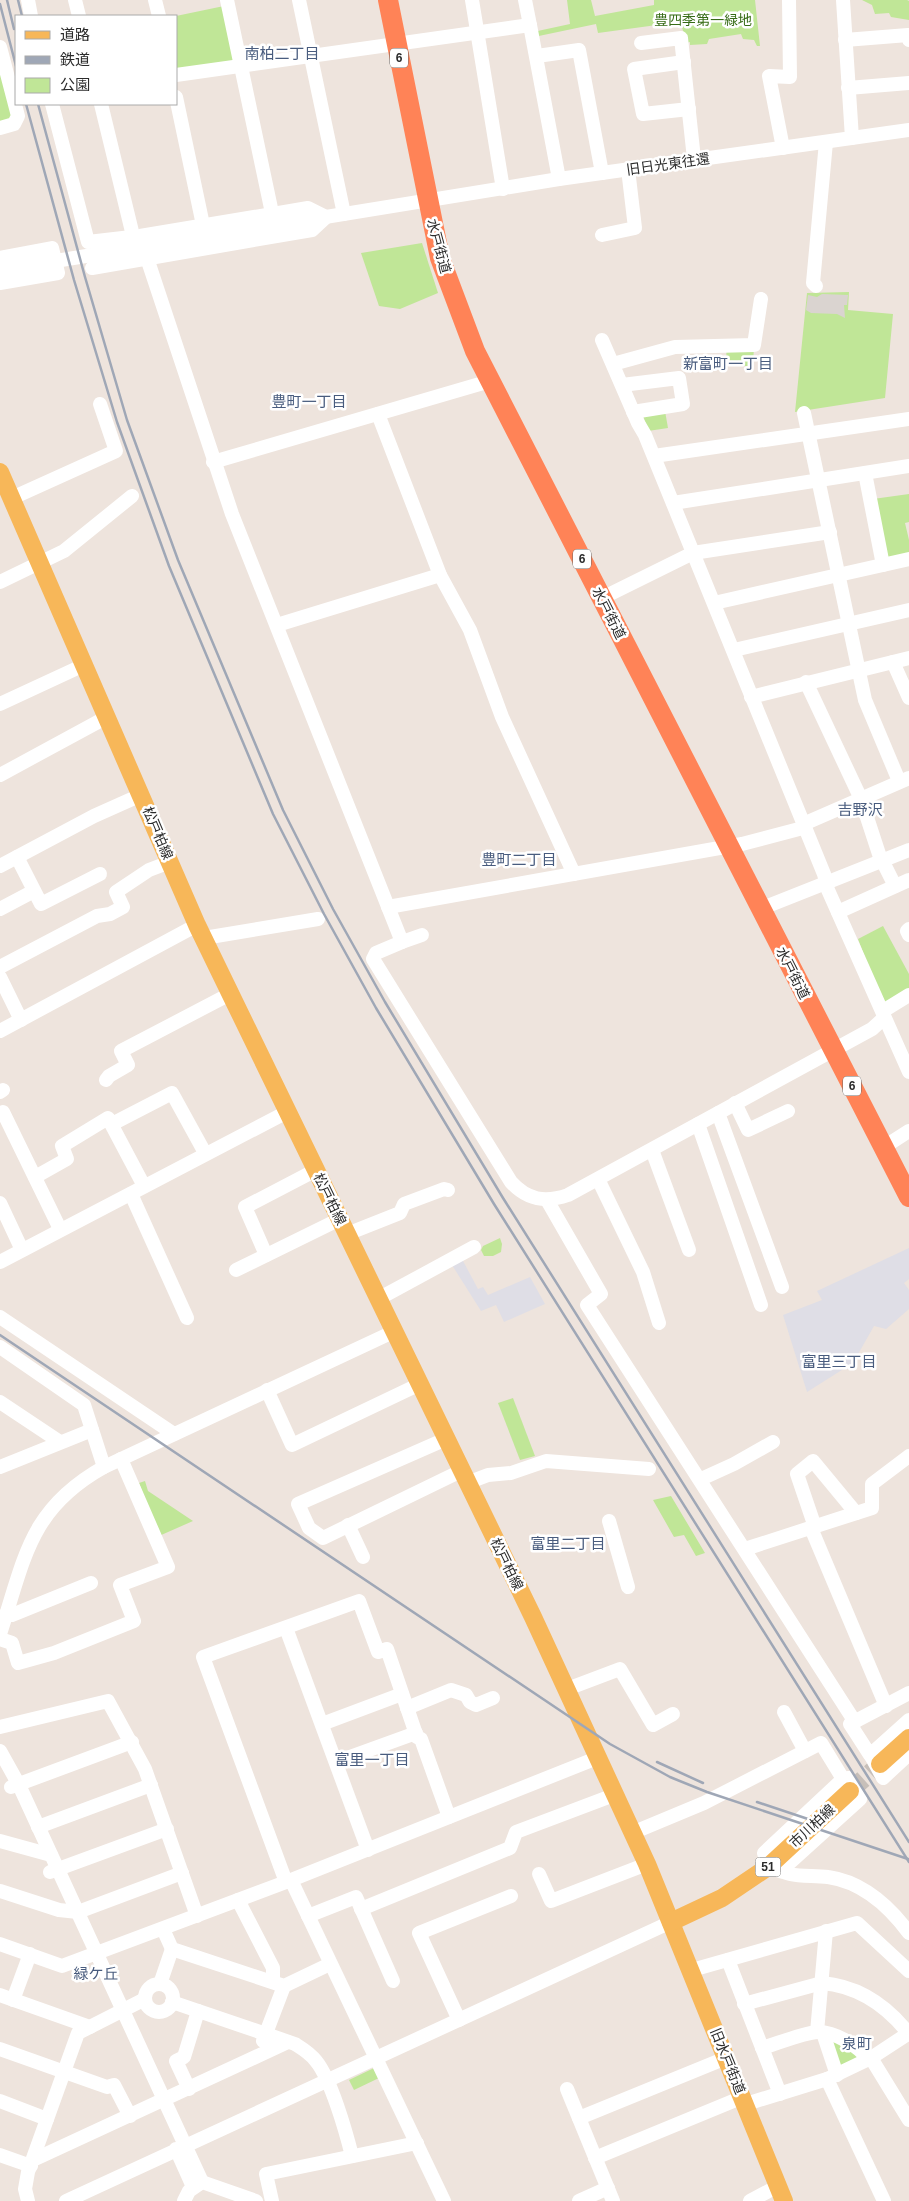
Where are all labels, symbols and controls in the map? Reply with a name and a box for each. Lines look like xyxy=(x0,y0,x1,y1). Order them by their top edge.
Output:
park label: 豊四季第一緑地 xyxy=(654,12,752,28)
legend xyxy=(15,15,178,105)
text: 道路 xyxy=(60,26,90,43)
district label: 南柏二丁目 xyxy=(244,45,320,62)
road number: 6 xyxy=(390,48,408,68)
text: 鉄道 xyxy=(60,51,90,68)
text: 公園 xyxy=(60,76,90,93)
street label: 旧日光東往還 xyxy=(625,150,711,178)
street label: 水戸街道 xyxy=(424,217,454,275)
district label: 新富町一丁目 xyxy=(683,355,773,372)
district label: 豊町一丁目 xyxy=(271,393,347,410)
road number: 6 xyxy=(573,550,591,568)
street label: 水戸街道 xyxy=(589,584,629,642)
district label: 吉野沢 xyxy=(837,801,883,818)
street label: 松戸柏線 xyxy=(140,804,176,862)
district label: 豊町二丁目 xyxy=(481,851,557,868)
street label: 水戸街道 xyxy=(773,944,813,1002)
road number: 6 xyxy=(843,1076,861,1096)
street label: 松戸柏線 xyxy=(311,1170,349,1228)
district label: 富里三丁目 xyxy=(801,1353,877,1370)
street label: 松戸柏線 xyxy=(488,1535,526,1593)
district label: 富里二丁目 xyxy=(530,1535,606,1552)
district label: 富里一丁目 xyxy=(334,1751,410,1768)
street label: 市川柏線 xyxy=(786,1801,838,1851)
road number: 51 xyxy=(756,1858,780,1876)
district label: 緑ケ丘 xyxy=(73,1965,119,1982)
street label: 旧水戸街道 xyxy=(707,2026,749,2096)
district label: 泉町 xyxy=(842,2035,872,2052)

